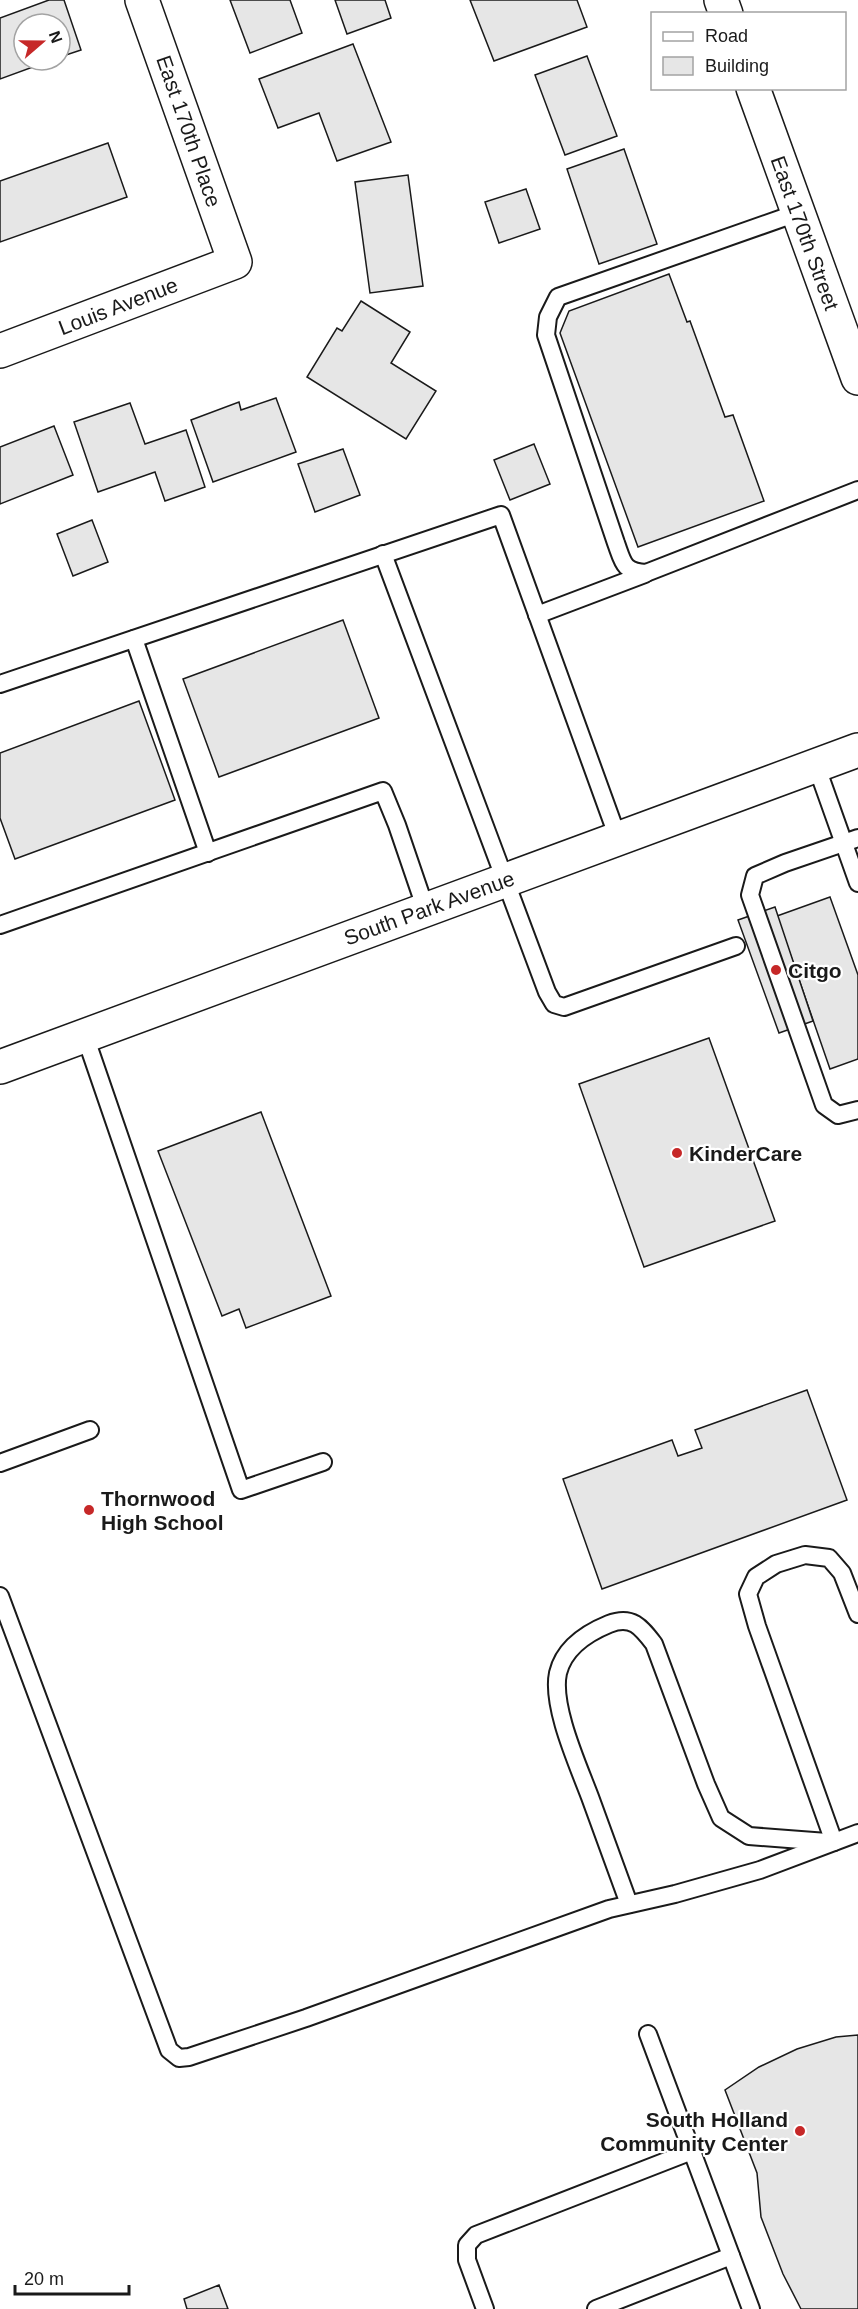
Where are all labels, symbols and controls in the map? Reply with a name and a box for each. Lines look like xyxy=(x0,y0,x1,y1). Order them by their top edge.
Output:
north arrow xyxy=(12,12,72,72)
legend xyxy=(651,12,846,90)
text: Road xyxy=(705,26,748,46)
text: N xyxy=(46,29,66,45)
street label: East 170th Place xyxy=(152,52,226,210)
text: Building xyxy=(705,56,769,76)
street label: East 170th Street xyxy=(766,153,844,313)
street label: Louis Avenue xyxy=(55,273,181,339)
street label: South Park Avenue xyxy=(341,867,517,949)
place label: Citgo xyxy=(788,959,842,982)
marker: Citgo xyxy=(769,963,783,977)
place label: KinderCare xyxy=(689,1142,802,1165)
marker: KinderCare xyxy=(670,1146,684,1160)
place label: Thornwood High School xyxy=(101,1487,224,1534)
marker: Thornwood High School xyxy=(82,1503,96,1517)
place label: South Holland Community Center xyxy=(600,2108,788,2155)
marker: South Holland Community Center xyxy=(793,2124,807,2138)
scale bar xyxy=(15,2258,129,2296)
text: 20 m xyxy=(24,2269,64,2289)

